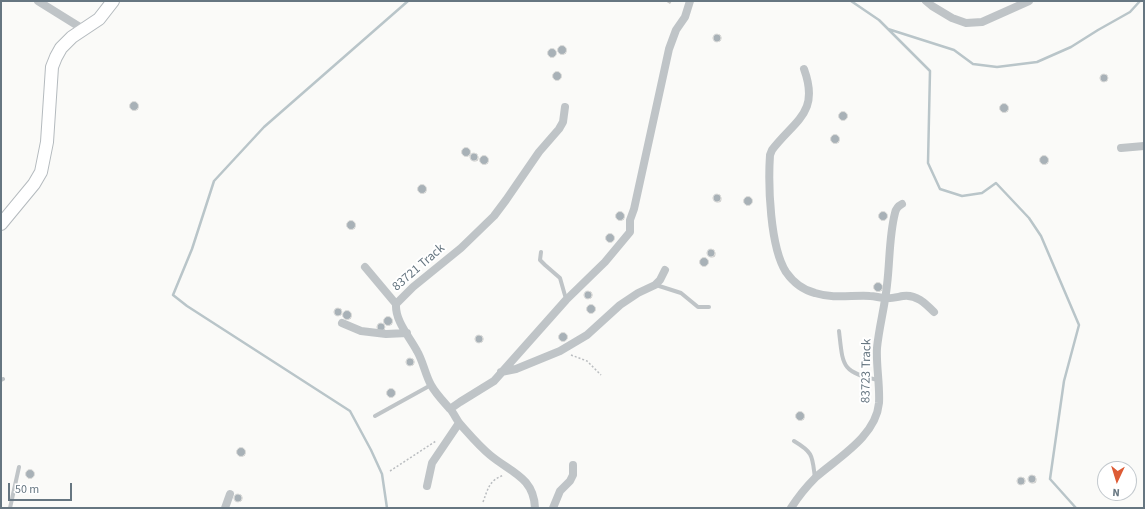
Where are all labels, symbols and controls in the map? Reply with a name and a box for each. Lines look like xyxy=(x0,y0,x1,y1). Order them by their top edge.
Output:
street label: 83721 Track xyxy=(390,241,448,295)
street label: 83723 Track xyxy=(859,339,875,403)
north arrow xyxy=(1097,461,1137,501)
scale bar xyxy=(10,475,74,501)
text: 50 m xyxy=(15,481,39,498)
text: N xyxy=(1112,485,1120,500)

